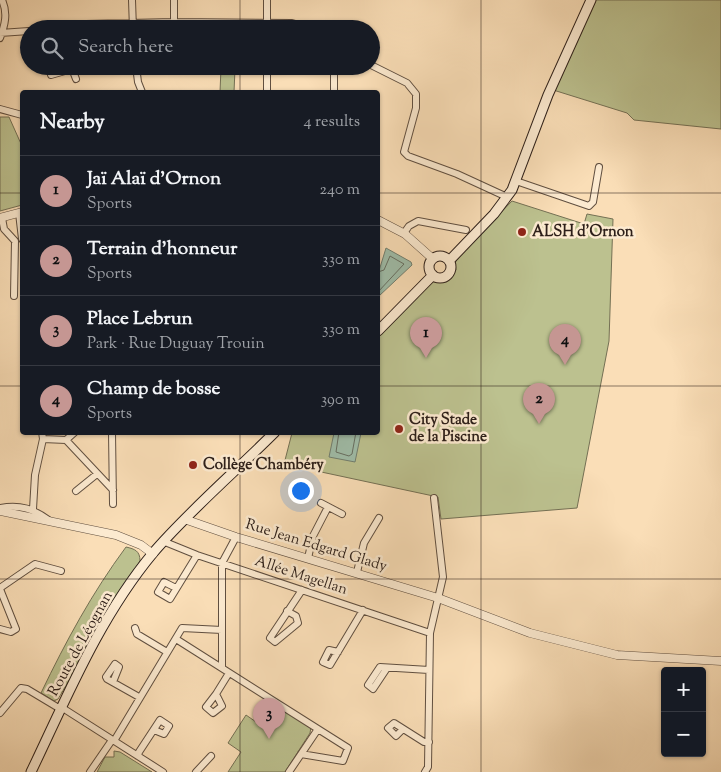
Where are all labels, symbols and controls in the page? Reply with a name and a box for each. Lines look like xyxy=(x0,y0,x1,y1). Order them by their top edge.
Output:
search box xyxy=(20,20,380,75)
icon: search xyxy=(38,34,66,62)
text: Search here xyxy=(78,34,173,61)
text: Nearby xyxy=(40,108,105,138)
text: 4 results xyxy=(304,111,360,134)
text: Jaï Alaï d'Ornon xyxy=(87,166,221,193)
text: 1 xyxy=(53,179,59,202)
text: 240 m xyxy=(319,179,360,202)
text: Sports xyxy=(87,193,132,216)
place label: ALSH d'Ornon xyxy=(532,222,634,243)
marker: ALSH d'Ornon xyxy=(516,226,528,238)
text: Terrain d'honneur xyxy=(87,236,237,263)
text: 2 xyxy=(52,249,60,272)
text: 330 m xyxy=(322,249,360,272)
text: Sports xyxy=(87,263,132,286)
text: Place Lebrun xyxy=(87,306,193,333)
pin: 1 xyxy=(410,317,442,358)
text: 3 xyxy=(53,319,59,342)
text: 330 m xyxy=(322,319,360,342)
pin: 4 xyxy=(549,324,581,365)
text: Park · Rue Duguay Trouin xyxy=(87,333,265,356)
text: Champ de bosse xyxy=(87,376,220,403)
pin: 2 xyxy=(523,383,555,424)
text: 4 xyxy=(52,389,60,412)
text: 390 m xyxy=(321,389,360,412)
text: Sports xyxy=(87,403,132,426)
place label: City Stade de la Piscine xyxy=(409,410,487,448)
marker: City Stade de la Piscine xyxy=(393,423,405,435)
place label: Collège Chambéry xyxy=(203,455,324,476)
marker: Collège Chambéry xyxy=(187,459,199,471)
your location xyxy=(288,478,314,504)
street label: Rue Jean Edgard Glady xyxy=(243,514,390,578)
street label: Allée Magellan xyxy=(252,551,350,601)
street label: Route de Léognan xyxy=(43,588,119,700)
map controls xyxy=(661,667,706,757)
button: + xyxy=(661,667,706,712)
pin: 3 xyxy=(253,698,285,739)
button: − xyxy=(661,712,706,757)

